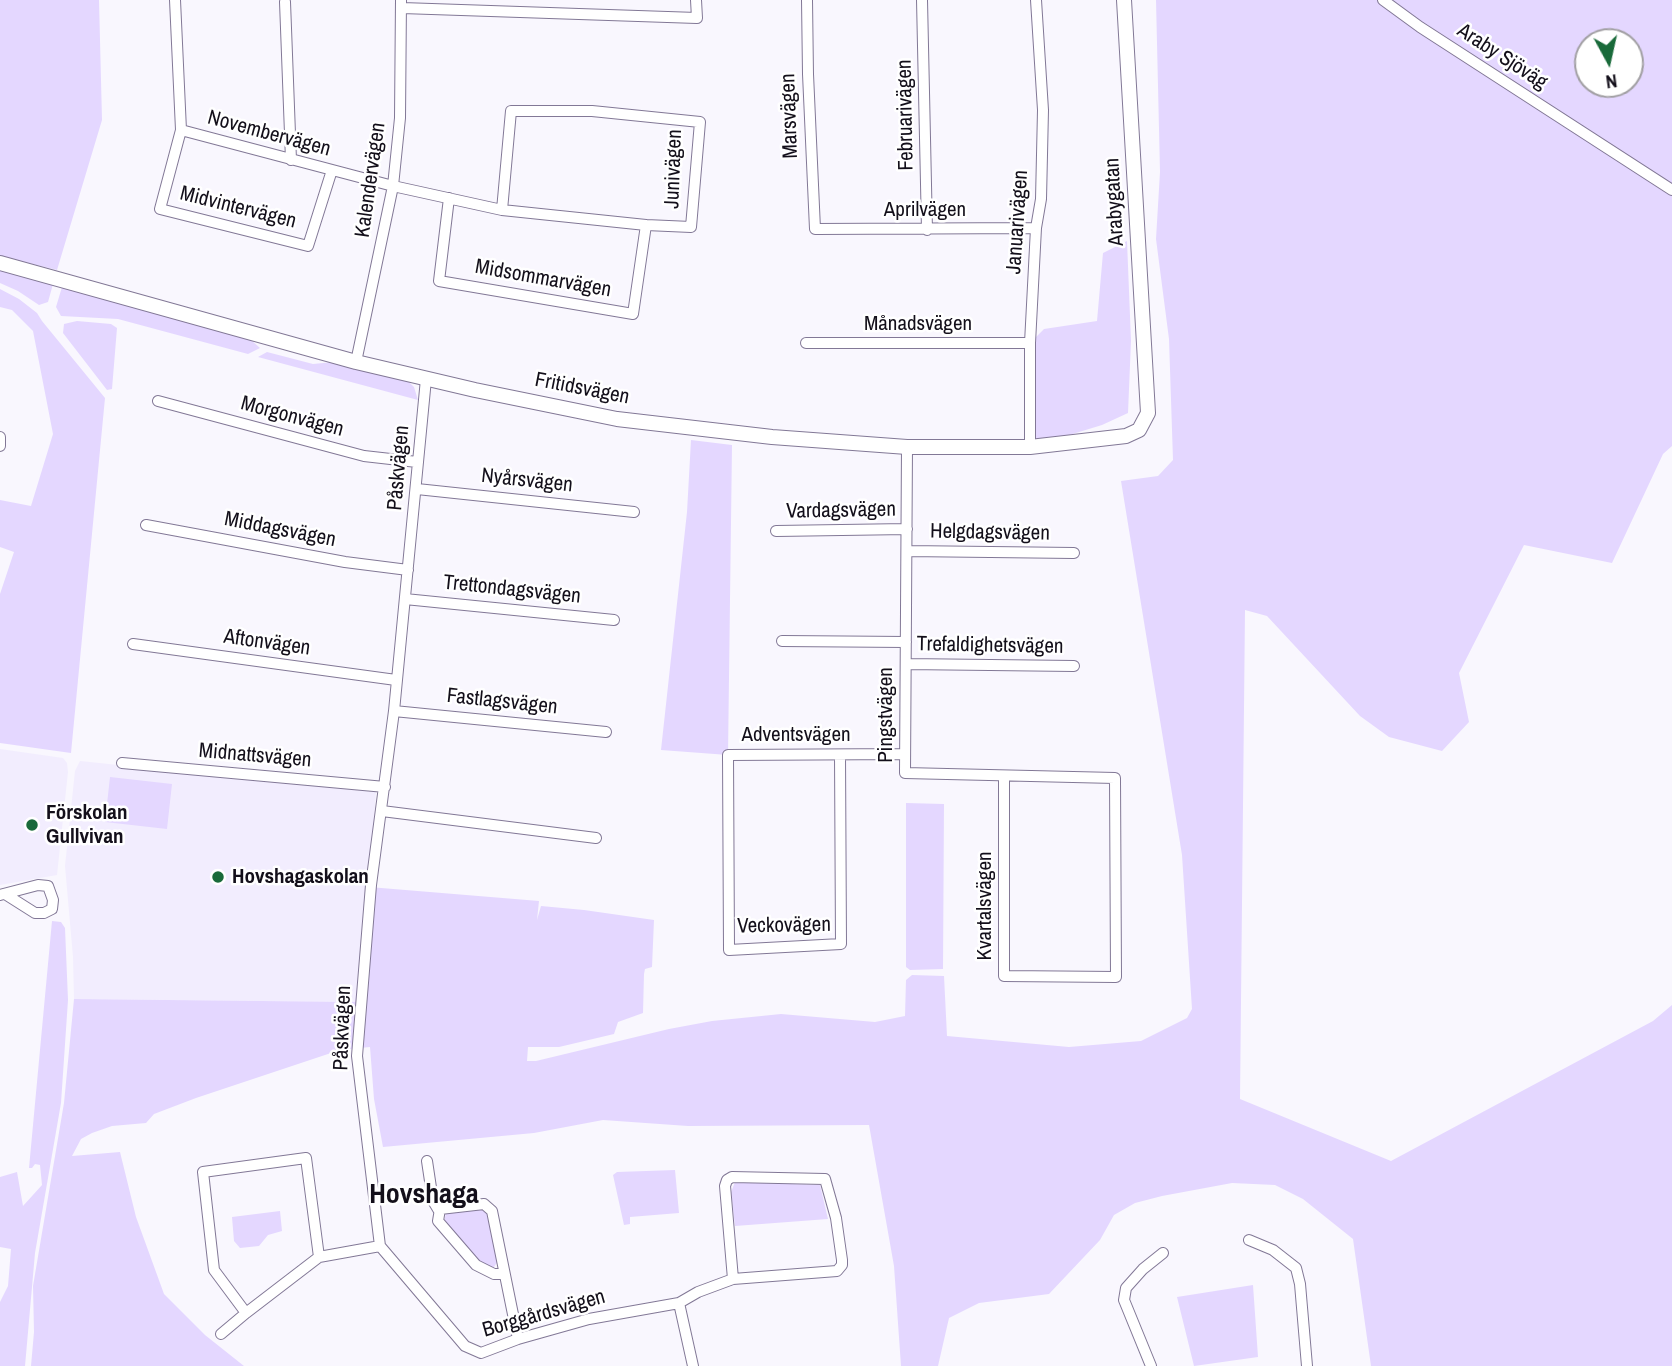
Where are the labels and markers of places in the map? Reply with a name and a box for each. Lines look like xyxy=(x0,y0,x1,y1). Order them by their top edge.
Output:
place label: Förskolan Gullvivan xyxy=(46,800,127,850)
marker: Förskolan Gullvivan xyxy=(24,817,40,833)
place label: Hovshagaskolan xyxy=(232,864,369,890)
marker: Hovshagaskolan xyxy=(210,869,226,885)

